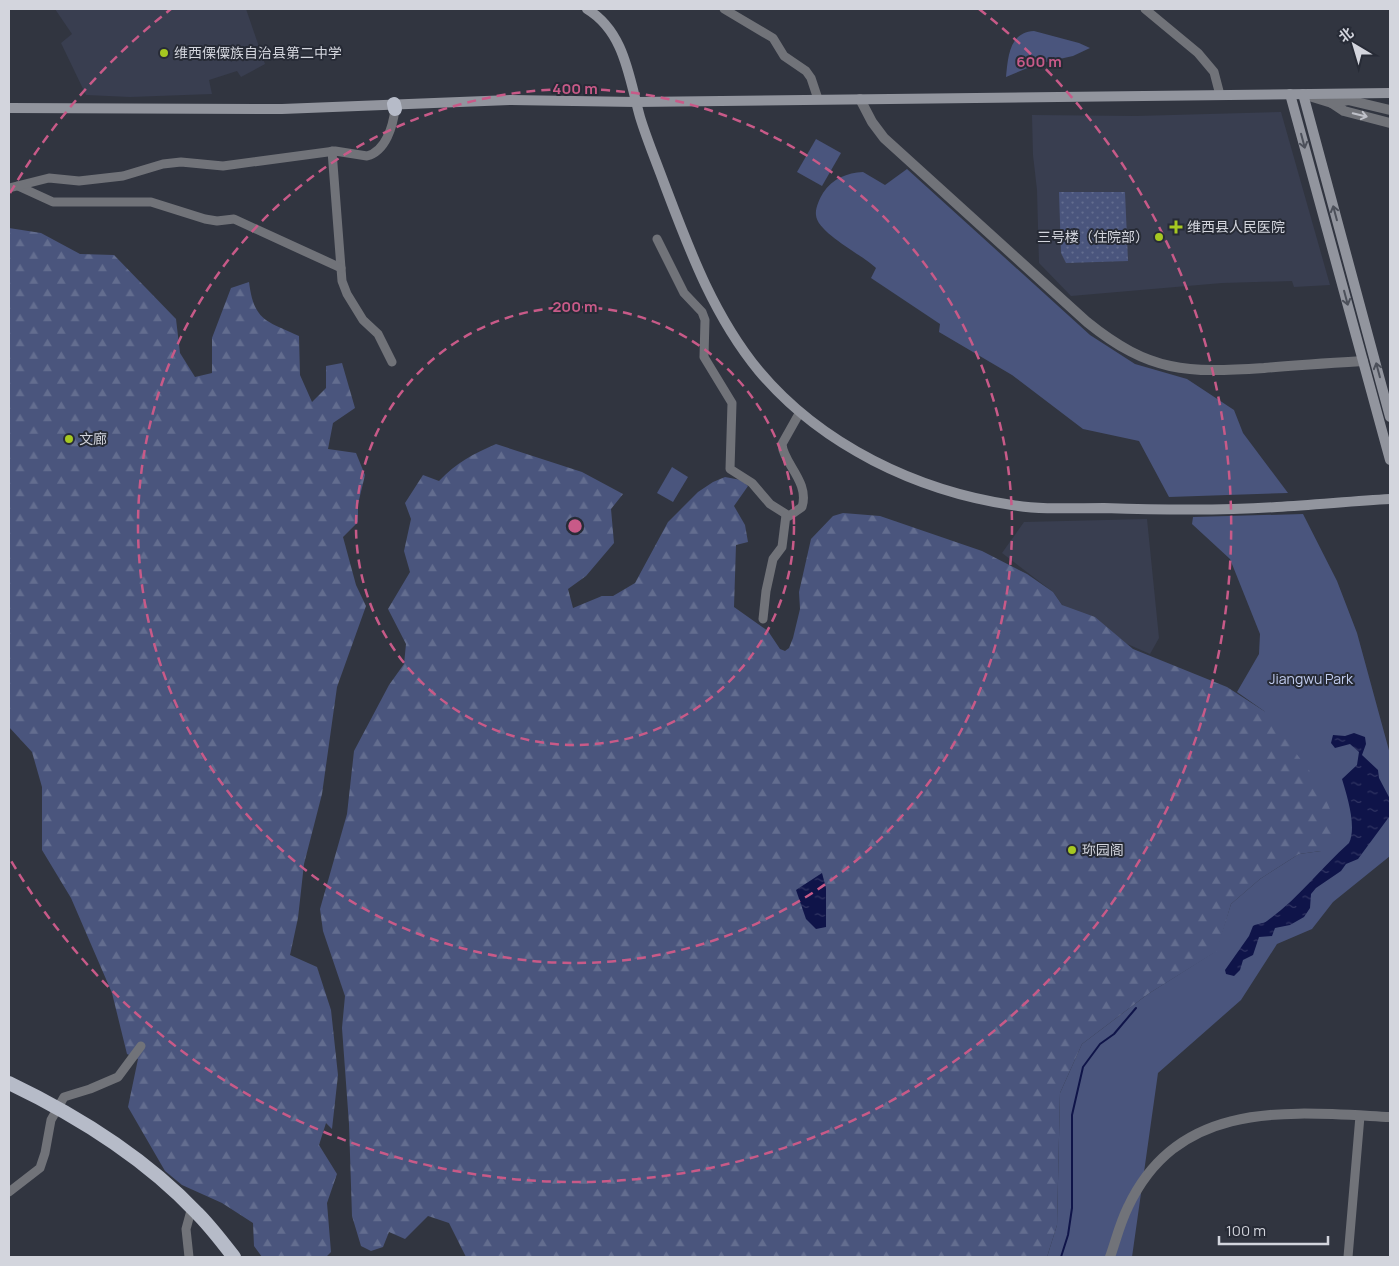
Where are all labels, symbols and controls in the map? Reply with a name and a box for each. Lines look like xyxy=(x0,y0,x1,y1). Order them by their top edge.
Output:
north arrow xyxy=(1329,20,1379,70)
text: 北 xyxy=(1334,23,1357,46)
place label: 维西傈僳族自治县第二中学 xyxy=(174,43,342,62)
marker: 维西傈僳族自治县第二中学 xyxy=(158,47,170,59)
text: 600 m xyxy=(1016,51,1062,72)
text: 400 m xyxy=(552,78,598,99)
one-way arrow xyxy=(1352,111,1368,120)
one-way arrow xyxy=(1299,132,1308,148)
one-way arrow xyxy=(1330,205,1339,221)
place label: 维西县人民医院 xyxy=(1187,217,1285,236)
marker: 维西县人民医院 xyxy=(1169,220,1183,234)
place label: 三号楼（住院部） xyxy=(1037,227,1149,246)
marker: 三号楼（住院部） xyxy=(1153,231,1165,243)
one-way arrow xyxy=(1342,289,1351,305)
text: 200 m xyxy=(552,296,598,317)
one-way arrow xyxy=(1372,362,1382,378)
place label: 文廊 xyxy=(79,429,107,448)
marker: 文廊 xyxy=(63,433,75,445)
centre of rings xyxy=(566,517,584,535)
park label: Jiangwu Park xyxy=(1269,669,1354,688)
place label: 珎园阁 xyxy=(1082,840,1124,859)
marker: 珎园阁 xyxy=(1066,844,1078,856)
scale bar xyxy=(1219,1214,1328,1246)
text: 100 m xyxy=(1226,1220,1266,1241)

